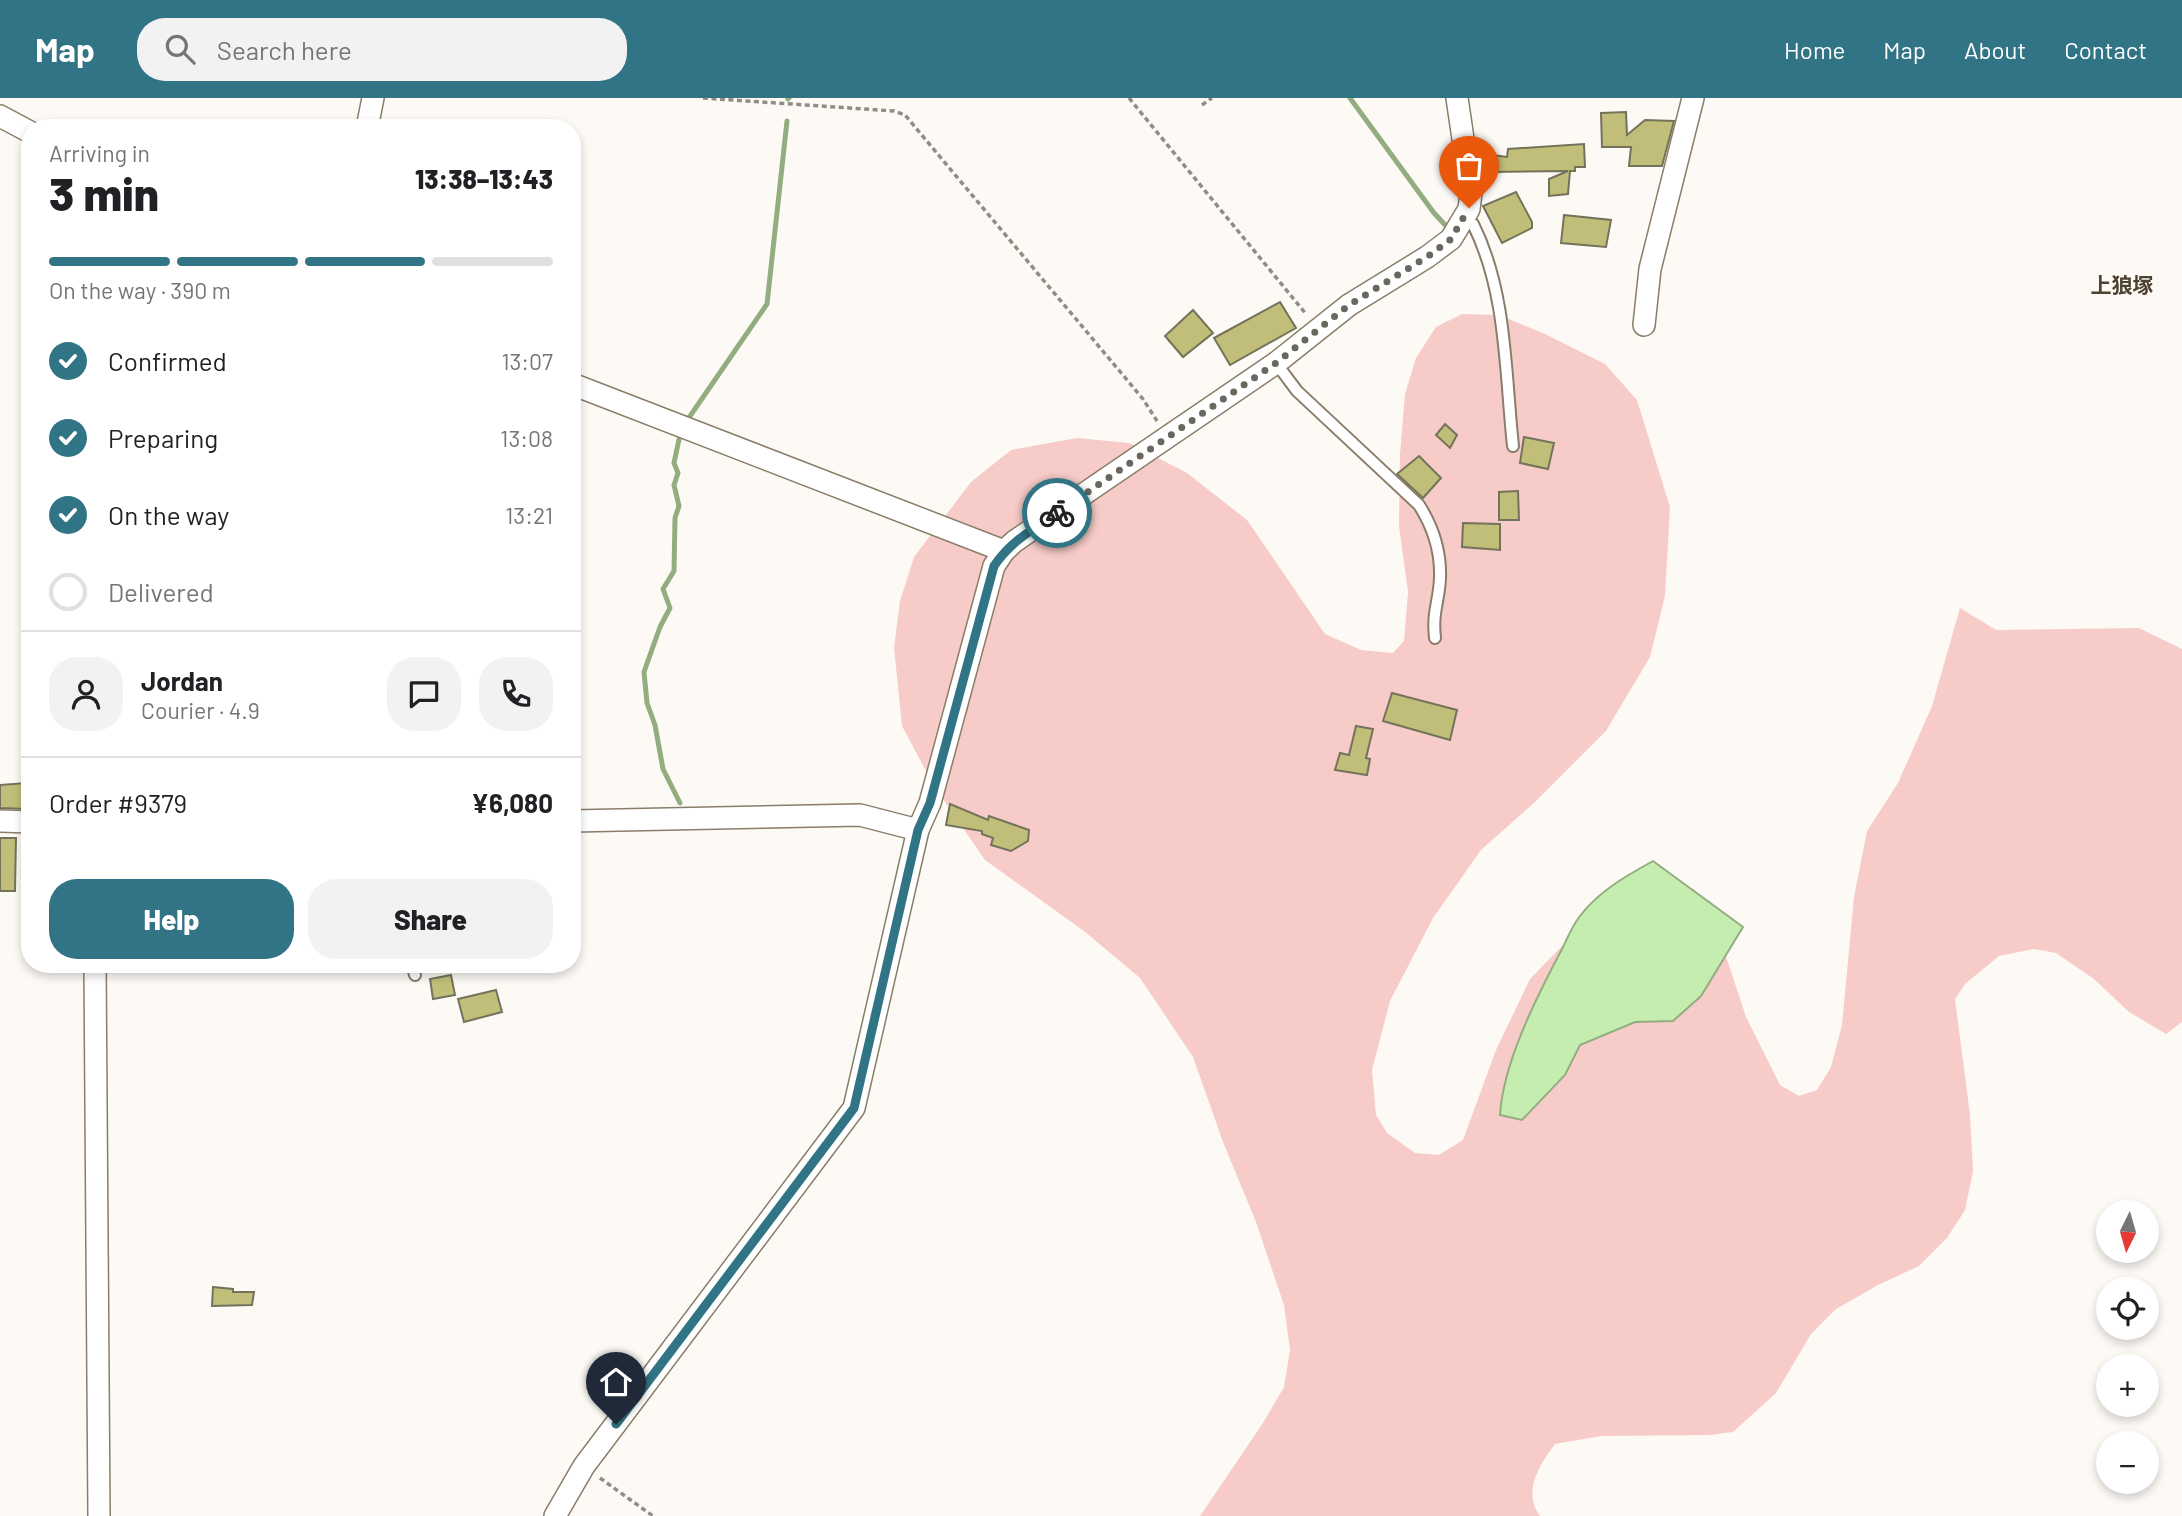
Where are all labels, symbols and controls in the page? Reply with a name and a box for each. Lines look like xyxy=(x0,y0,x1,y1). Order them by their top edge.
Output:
search box xyxy=(137,18,627,81)
text: Map xyxy=(35,29,95,69)
icon: search xyxy=(161,30,199,68)
text: Search here xyxy=(217,34,352,65)
text: Home xyxy=(1784,35,1845,64)
text: Map xyxy=(1883,35,1926,64)
text: About xyxy=(1964,35,2026,64)
text: Contact xyxy=(2064,35,2147,64)
pin xyxy=(1439,136,1499,208)
text: Arriving in xyxy=(49,139,150,167)
icon: bag xyxy=(1450,147,1488,185)
text: 13:38–13:43 xyxy=(415,163,553,194)
text: 3 min xyxy=(49,165,159,220)
district label: 上狼塚 xyxy=(2091,272,2154,297)
text: On the way · 390 m xyxy=(49,276,231,304)
icon: check xyxy=(49,342,87,380)
text: Confirmed xyxy=(108,345,227,376)
text: 13:07 xyxy=(501,347,553,375)
icon: check xyxy=(49,419,87,457)
text: Preparing xyxy=(108,422,218,453)
text: 13:08 xyxy=(500,424,553,452)
courier xyxy=(1022,478,1092,548)
icon: bike xyxy=(1038,494,1076,532)
icon: check xyxy=(49,496,87,534)
text: On the way xyxy=(108,499,229,530)
text: 13:21 xyxy=(505,501,553,529)
text: Delivered xyxy=(108,576,214,607)
button: person xyxy=(49,657,123,731)
button: chat xyxy=(387,657,461,731)
button: phone xyxy=(479,657,553,731)
text: Jordan xyxy=(141,665,223,696)
text: Courier · 4.9 xyxy=(141,696,260,724)
text: Order #9379 xyxy=(49,787,187,818)
text: ¥6,080 xyxy=(471,787,553,818)
button: Help xyxy=(49,879,294,959)
button: Share xyxy=(308,879,553,959)
north arrow xyxy=(2096,1200,2160,1264)
map controls xyxy=(2096,1200,2159,1494)
button: locate xyxy=(2096,1277,2159,1340)
pin xyxy=(586,1352,646,1424)
button: + xyxy=(2096,1354,2159,1417)
icon: home xyxy=(597,1363,635,1401)
button: − xyxy=(2096,1431,2159,1494)

